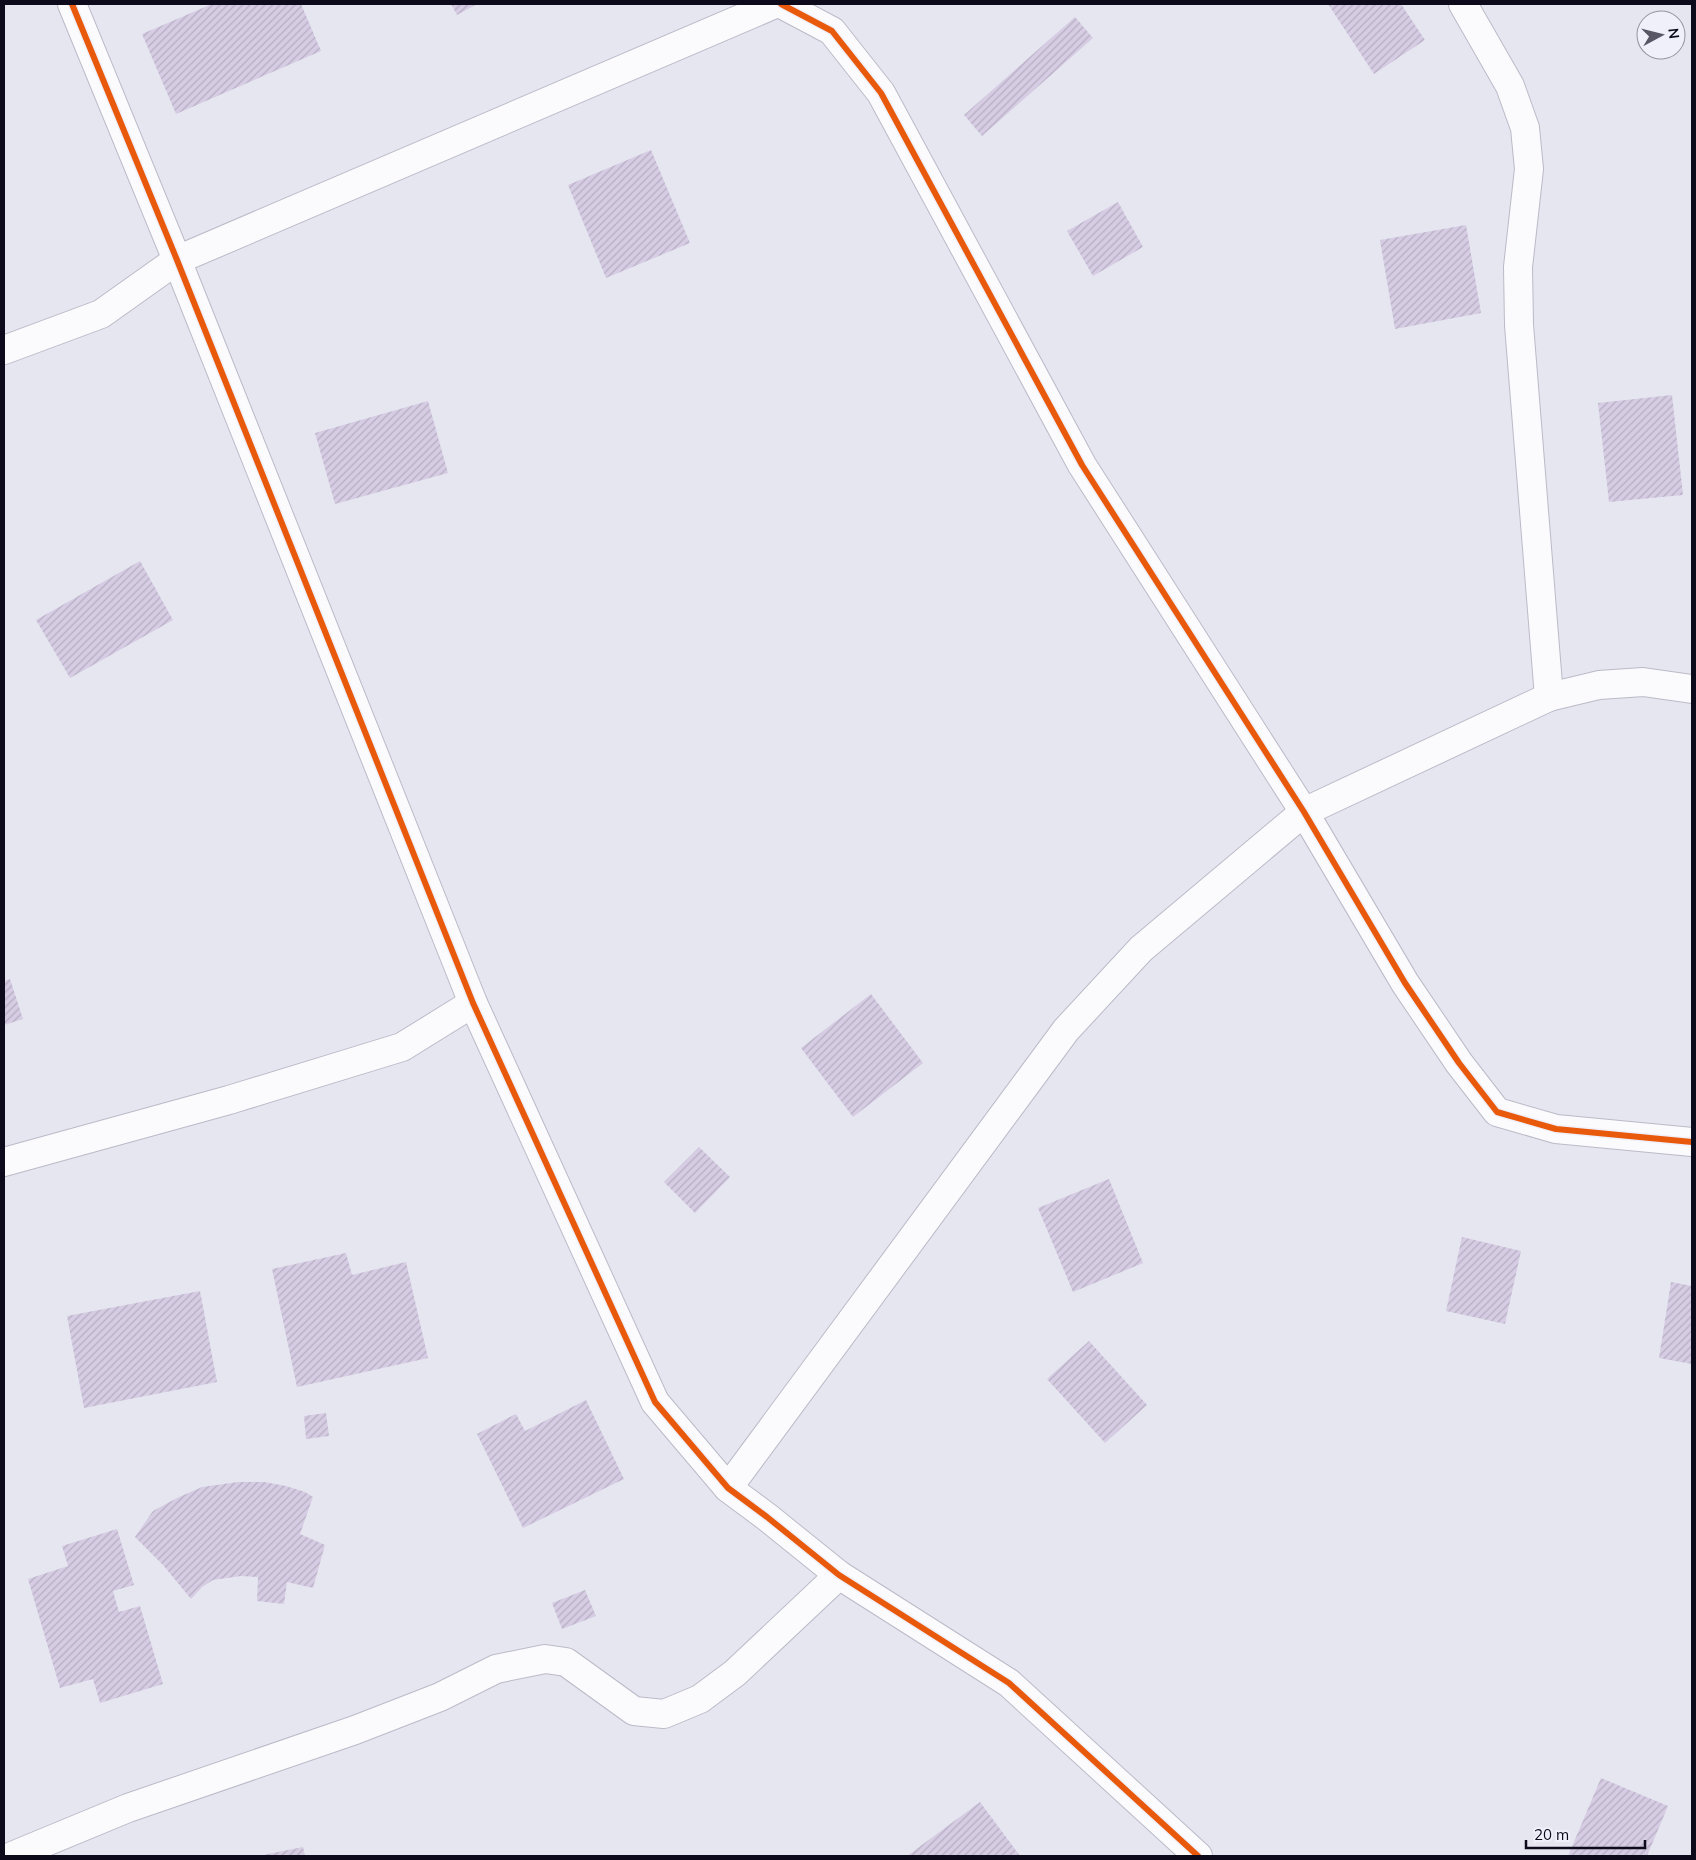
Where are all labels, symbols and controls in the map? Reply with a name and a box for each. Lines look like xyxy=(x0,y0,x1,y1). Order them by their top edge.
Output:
north arrow xyxy=(1636,10,1686,60)
text: N xyxy=(1664,27,1683,40)
scale bar xyxy=(1526,1818,1645,1850)
text: 20 m xyxy=(1534,1825,1569,1844)

